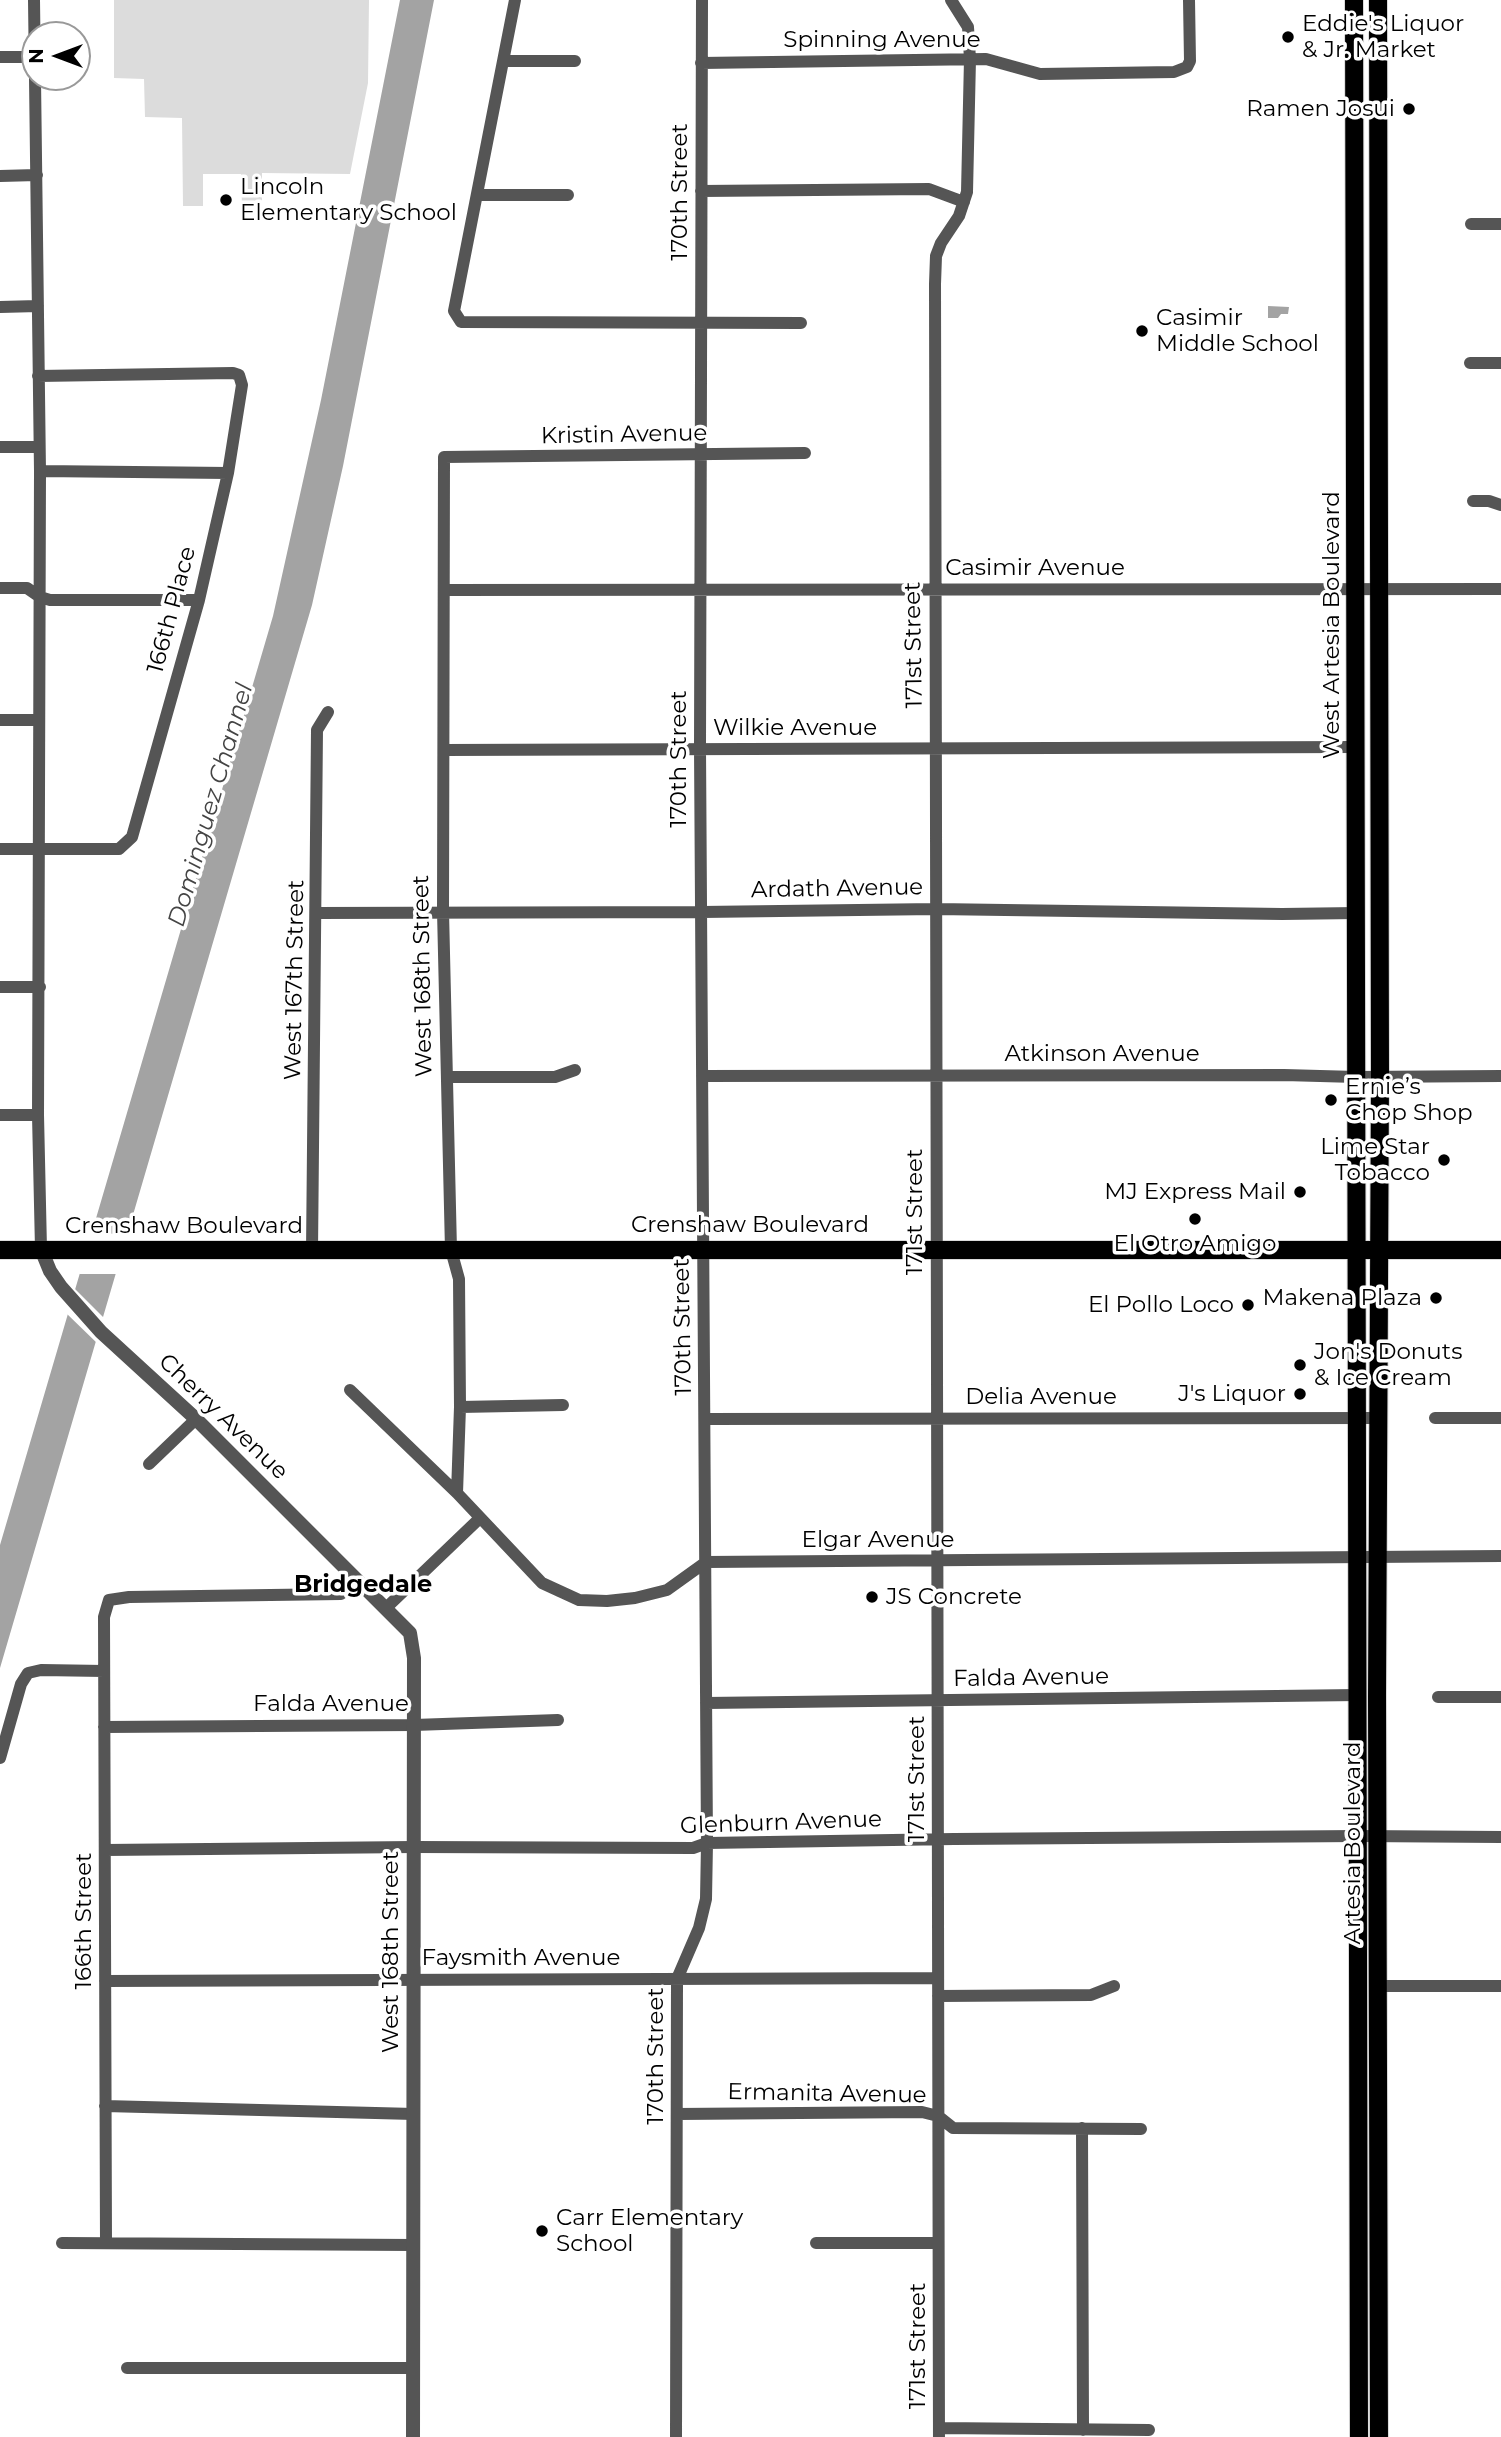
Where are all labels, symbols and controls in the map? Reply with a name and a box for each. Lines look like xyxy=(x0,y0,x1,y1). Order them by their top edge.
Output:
place label: Eddie's Liquor & Jr. Market xyxy=(1302,10,1464,64)
north arrow xyxy=(21,21,91,91)
street label: Spinning Avenue xyxy=(783,26,981,54)
marker: Eddie's Liquor & Jr. Market xyxy=(1280,29,1296,45)
text: N xyxy=(25,48,48,64)
place label: Ramen Josui xyxy=(1246,95,1395,123)
marker: Ramen Josui xyxy=(1401,101,1417,117)
street label: 170th Street xyxy=(666,123,694,261)
place label: Lincoln Elementary School xyxy=(240,173,457,227)
marker: Lincoln Elementary School xyxy=(218,192,234,208)
place label: Casimir Middle School xyxy=(1156,304,1319,358)
marker: Casimir Middle School xyxy=(1134,323,1150,339)
street label: Kristin Avenue xyxy=(541,420,707,450)
street label: West Artesia Boulevard xyxy=(1318,491,1346,759)
street label: 166th Place xyxy=(142,544,202,676)
street label: Casimir Avenue xyxy=(945,554,1125,582)
street label: 171st Street xyxy=(899,582,929,708)
water label: Dominguez Channel xyxy=(162,680,260,930)
street label: 170th Street xyxy=(665,690,693,828)
street label: Wilkie Avenue xyxy=(713,714,877,742)
street label: Ardath Avenue xyxy=(751,874,923,904)
street label: West 168th Street xyxy=(407,875,439,1077)
street label: West 167th Street xyxy=(279,879,311,1081)
street label: Atkinson Avenue xyxy=(1004,1040,1200,1068)
place label: Ernie’s Chop Shop xyxy=(1345,1073,1473,1127)
marker: Ernie’s Chop Shop xyxy=(1323,1092,1339,1108)
place label: Lime Star Tobacco xyxy=(1320,1133,1430,1187)
street label: 171st Street xyxy=(901,1149,929,1275)
marker: Lime Star Tobacco xyxy=(1436,1152,1452,1168)
place label: MJ Express Mail xyxy=(1104,1178,1286,1206)
marker: MJ Express Mail xyxy=(1292,1184,1308,1200)
street label: Crenshaw Boulevard xyxy=(631,1211,869,1239)
marker: El Otro Amigo xyxy=(1187,1211,1203,1227)
street label: Crenshaw Boulevard xyxy=(65,1212,303,1240)
place label: El Otro Amigo xyxy=(1114,1230,1276,1258)
street label: 170th Street xyxy=(668,1258,698,1396)
place label: Makena Plaza xyxy=(1263,1284,1422,1312)
marker: Makena Plaza xyxy=(1428,1290,1444,1306)
place label: El Pollo Loco xyxy=(1088,1291,1234,1319)
marker: El Pollo Loco xyxy=(1240,1297,1256,1313)
place label: Jon's Donuts & Ice Cream xyxy=(1314,1338,1462,1392)
street label: Cherry Avenue xyxy=(153,1348,293,1486)
marker: Jon's Donuts & Ice Cream xyxy=(1292,1357,1308,1373)
place label: J's Liquor xyxy=(1178,1380,1286,1408)
street label: Delia Avenue xyxy=(965,1383,1117,1411)
marker: J's Liquor xyxy=(1292,1386,1308,1402)
street label: Elgar Avenue xyxy=(802,1526,954,1554)
district label: Bridgedale xyxy=(294,1571,432,1599)
place label: JS Concrete xyxy=(886,1583,1022,1611)
marker: JS Concrete xyxy=(864,1589,880,1605)
street label: Falda Avenue xyxy=(953,1663,1109,1693)
street label: Falda Avenue xyxy=(253,1690,409,1718)
street label: 171st Street xyxy=(903,1716,931,1842)
street label: Artesia Boulevard xyxy=(1339,1741,1367,1945)
street label: Glenburn Avenue xyxy=(680,1806,882,1840)
street label: West 168th Street xyxy=(377,1851,405,2053)
street label: 166th Street xyxy=(70,1853,98,1989)
street label: Faysmith Avenue xyxy=(422,1944,620,1972)
street label: 170th Street xyxy=(642,1987,670,2125)
street label: Ermanita Avenue xyxy=(727,2078,927,2110)
place label: Carr Elementary School xyxy=(556,2204,743,2258)
marker: Carr Elementary School xyxy=(534,2223,550,2239)
street label: 171st Street xyxy=(904,2283,932,2409)

